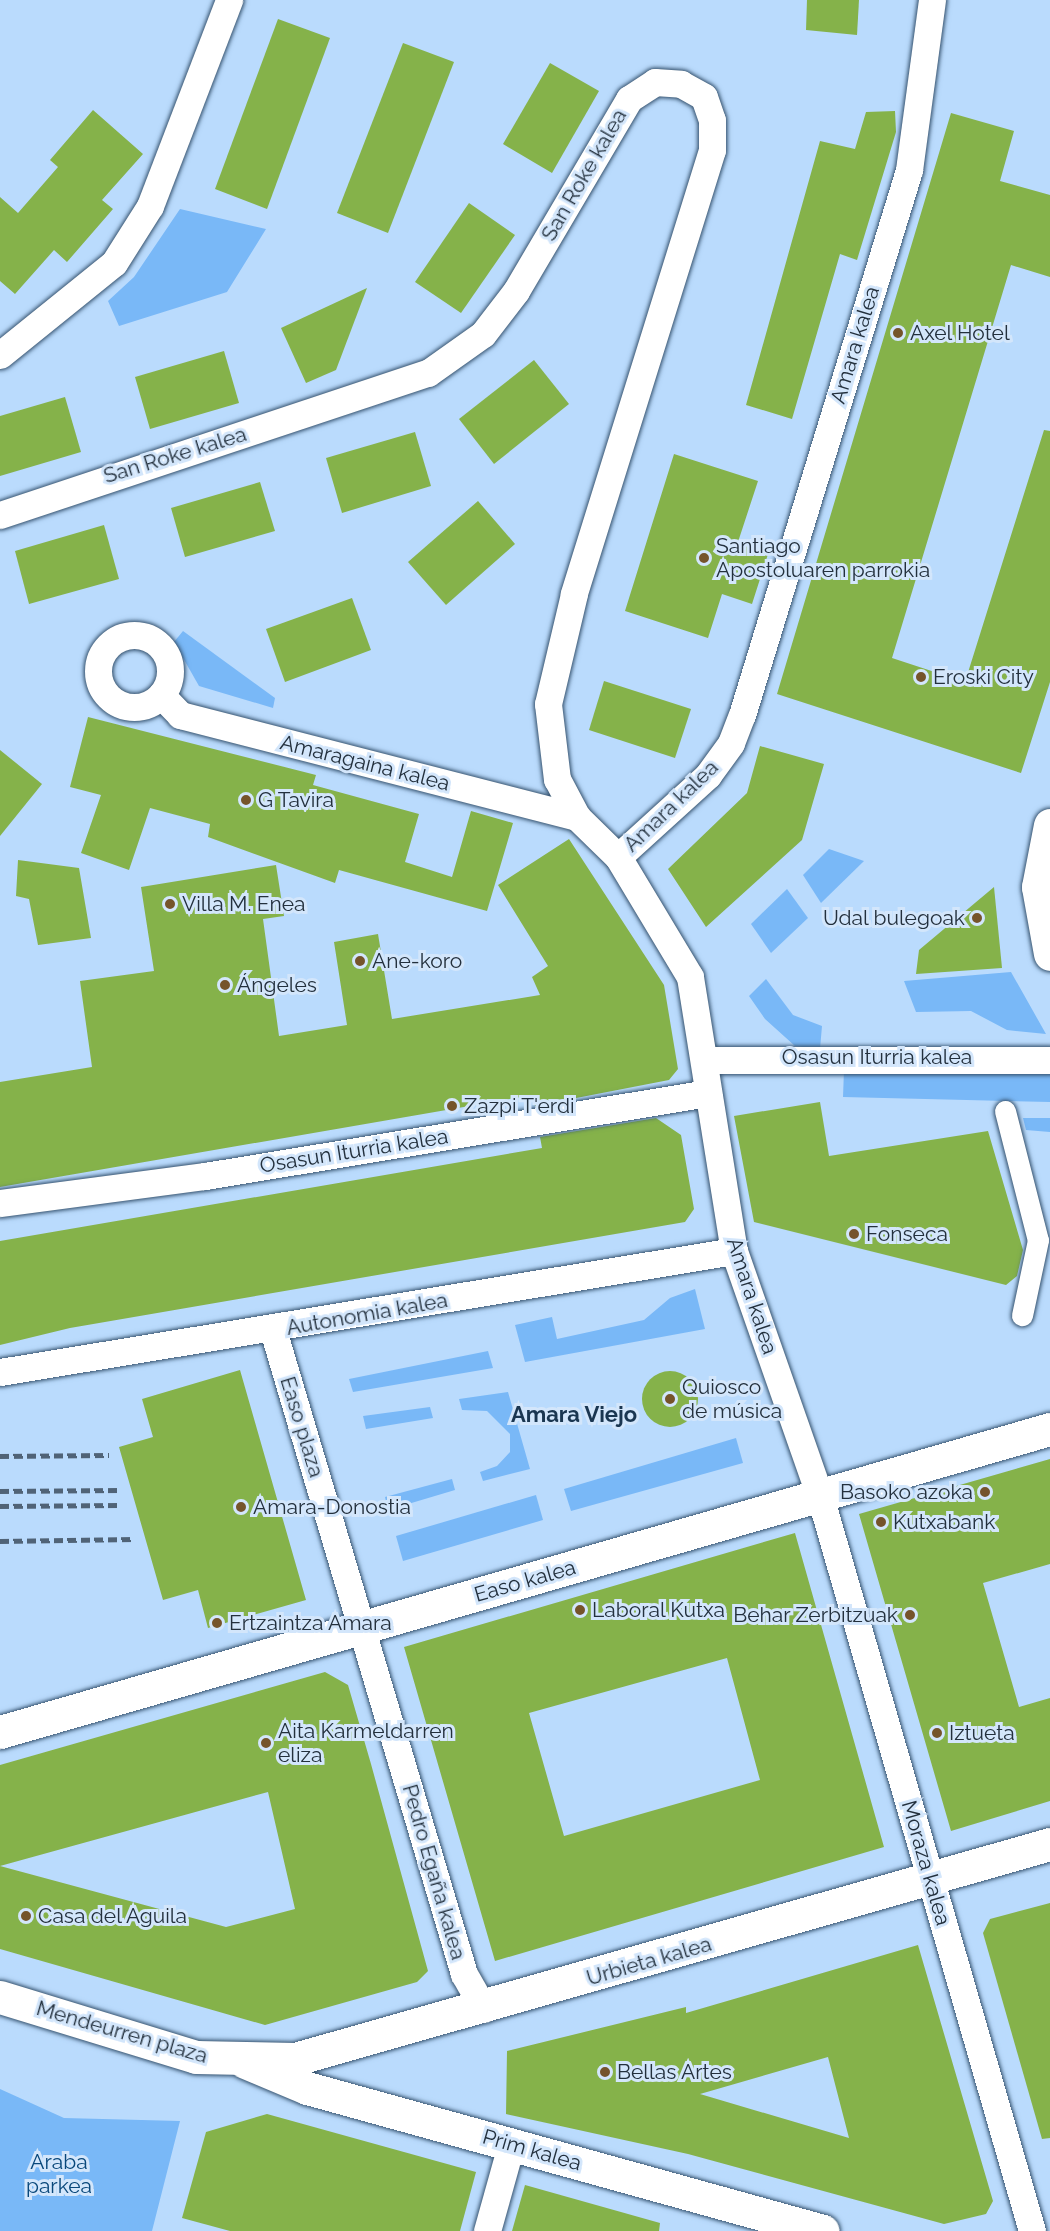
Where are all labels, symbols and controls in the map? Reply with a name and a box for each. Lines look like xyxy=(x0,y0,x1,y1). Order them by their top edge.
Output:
street label: San Roke kalea xyxy=(536,105,632,245)
street label: Amara kalea xyxy=(825,283,885,407)
place label: Axel Hotel xyxy=(910,320,1010,346)
marker: Axel Hotel xyxy=(891,326,905,340)
street label: San Roke kalea xyxy=(101,421,249,489)
place label: Santiago Apostoluaren parrokia xyxy=(716,533,930,583)
marker: Santiago Apostoluaren parrokia xyxy=(697,551,711,565)
place label: Eroski City xyxy=(933,664,1034,690)
marker: Eroski City xyxy=(914,670,928,684)
street label: Amaragaina kalea xyxy=(278,730,452,796)
street label: Amara kalea xyxy=(619,755,723,857)
place label: G Tavira xyxy=(258,787,335,813)
marker: G Tavira xyxy=(239,793,253,807)
place label: Villa M. Enea xyxy=(182,891,305,917)
marker: Villa M. Enea xyxy=(163,897,177,911)
place label: Udal bulegoak xyxy=(822,905,965,931)
marker: Udal bulegoak xyxy=(970,911,984,925)
place label: Ane-koro xyxy=(372,948,462,974)
marker: Ane-koro xyxy=(353,954,367,968)
place label: Ángeles xyxy=(237,972,317,998)
marker: Ángeles xyxy=(218,978,232,992)
street label: Osasun Iturria kalea xyxy=(782,1044,972,1070)
place label: Zazpi T'erdi xyxy=(464,1093,575,1119)
marker: Zazpi T'erdi xyxy=(445,1099,459,1113)
street label: Osasun Iturria kalea xyxy=(258,1124,450,1178)
place label: Fonseca xyxy=(866,1221,948,1247)
marker: Fonseca xyxy=(847,1227,861,1241)
street label: Amara kalea xyxy=(721,1235,783,1357)
street label: Autonomia kalea xyxy=(284,1287,450,1341)
street label: Easo plaza xyxy=(275,1374,329,1480)
place label: Quiosco de música xyxy=(682,1374,782,1424)
marker: Quiosco de música xyxy=(663,1392,677,1406)
district label: Amara Viejo xyxy=(511,1402,637,1428)
place label: Basoko azoka xyxy=(840,1479,973,1505)
marker: Basoko azoka xyxy=(978,1485,992,1499)
place label: Amara-Donostia xyxy=(253,1494,411,1520)
marker: Amara-Donostia xyxy=(234,1500,248,1514)
place label: Kutxabank xyxy=(893,1509,995,1535)
marker: Kutxabank xyxy=(874,1515,888,1529)
street label: Easo kalea xyxy=(471,1555,579,1607)
place label: Laboral Kutxa xyxy=(592,1597,726,1623)
place label: Behar Zerbitzuak xyxy=(733,1602,898,1628)
marker: Laboral Kutxa xyxy=(573,1603,587,1617)
marker: Behar Zerbitzuak xyxy=(903,1608,917,1622)
place label: Ertzaintza Amara xyxy=(229,1610,392,1636)
marker: Ertzaintza Amara xyxy=(210,1616,224,1630)
place label: Aita Karmeldarren eliza xyxy=(278,1718,454,1768)
place label: Iztueta xyxy=(949,1720,1015,1746)
marker: Iztueta xyxy=(930,1726,944,1740)
marker: Aita Karmeldarren eliza xyxy=(259,1736,273,1750)
street label: Pedro Egaña kalea xyxy=(397,1781,471,1963)
street label: Moraza kalea xyxy=(896,1798,956,1928)
place label: Casa del Aguila xyxy=(38,1903,188,1929)
marker: Casa del Aguila xyxy=(19,1909,33,1923)
street label: Urbieta kalea xyxy=(584,1931,714,1991)
street label: Mendeurren plaza xyxy=(34,1996,210,2068)
place label: Bellas Artes xyxy=(617,2059,733,2085)
marker: Bellas Artes xyxy=(598,2065,612,2079)
street label: Prim kalea xyxy=(480,2124,584,2176)
park label: Araba parkea xyxy=(26,2149,92,2199)

